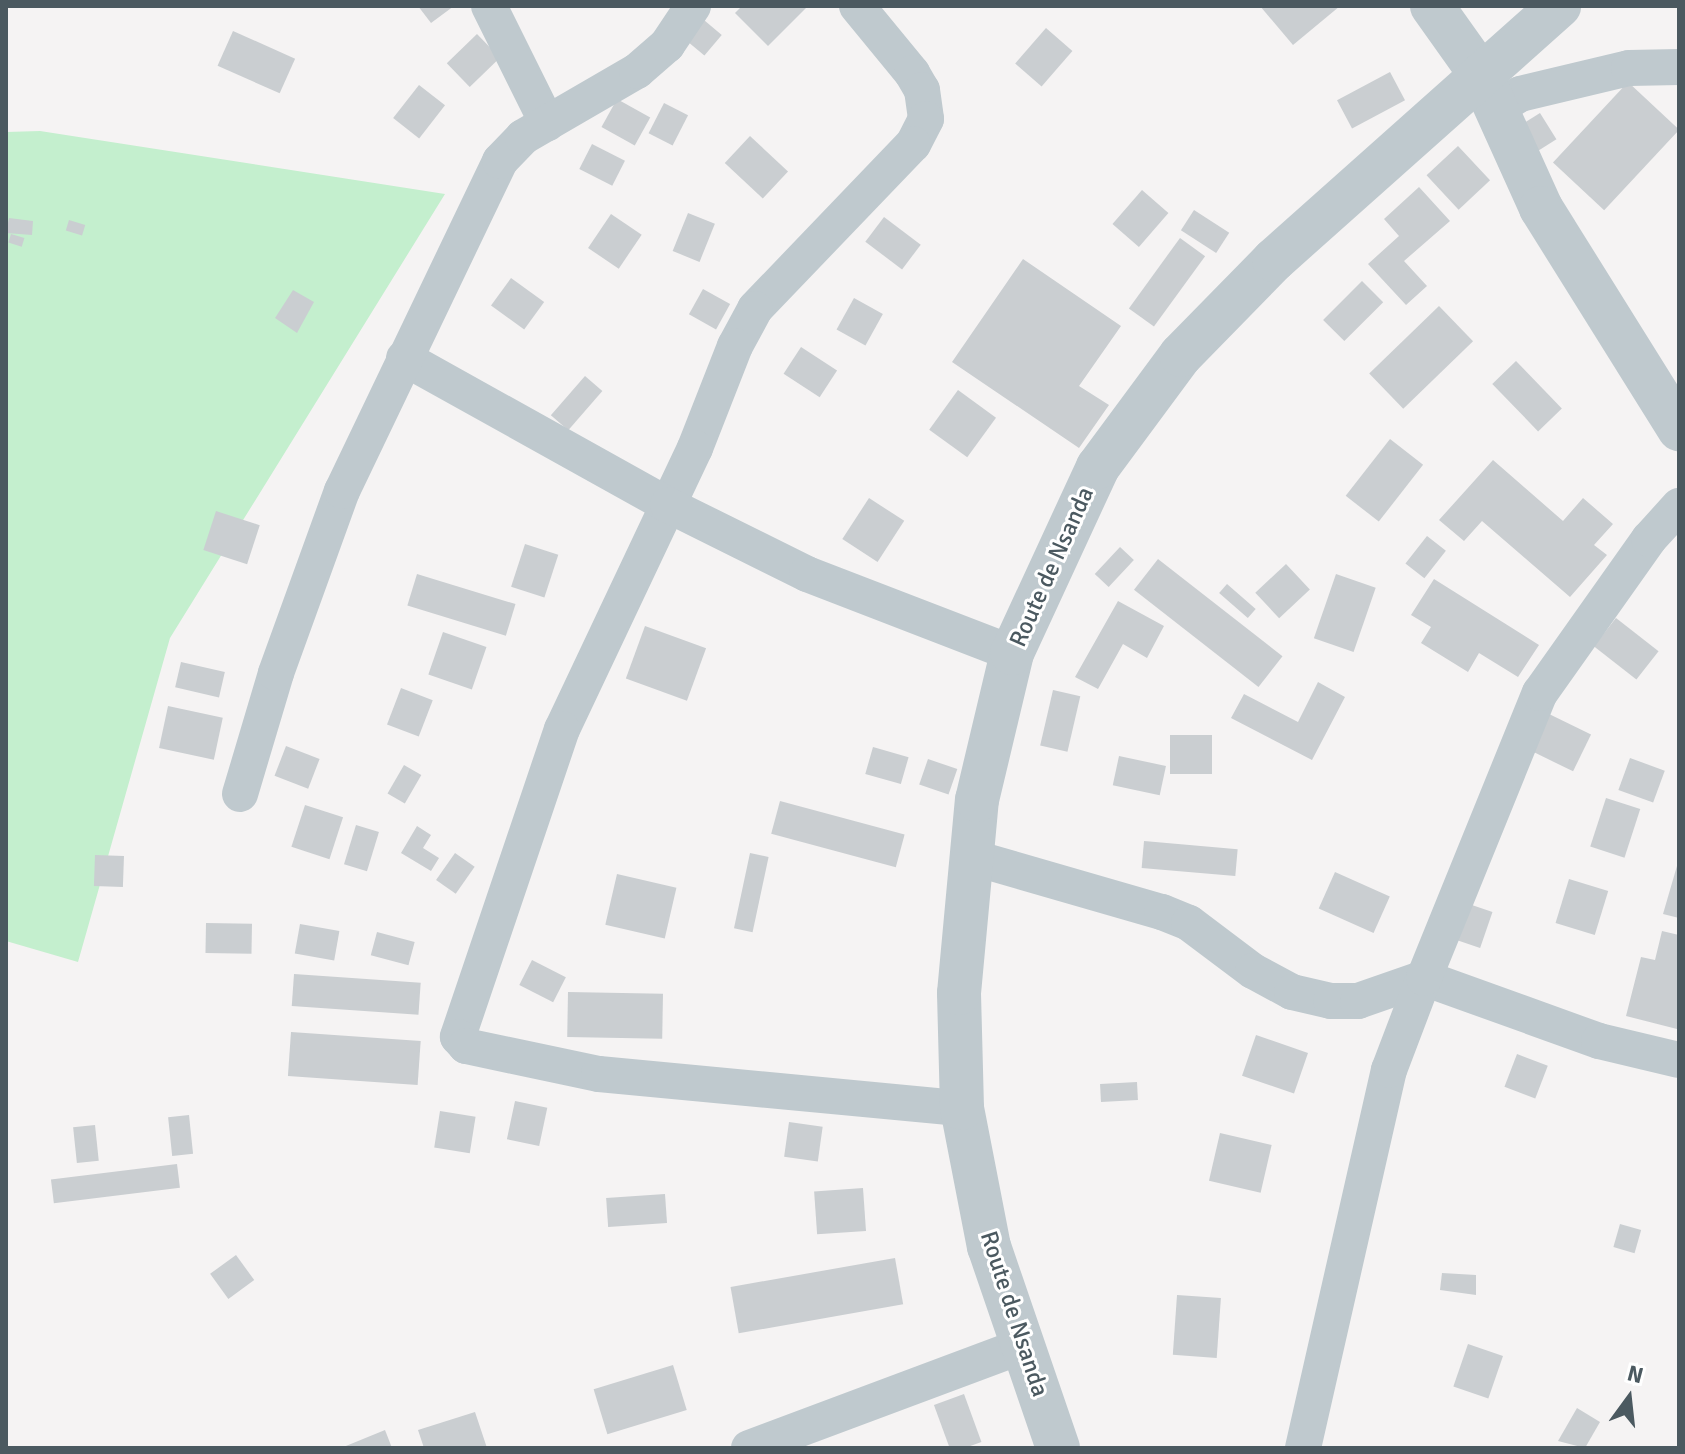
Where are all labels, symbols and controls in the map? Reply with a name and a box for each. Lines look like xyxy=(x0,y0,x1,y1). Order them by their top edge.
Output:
street label: Route de Nsanda xyxy=(1004,483,1100,651)
street label: Route de Nsanda xyxy=(974,1228,1054,1400)
north arrow xyxy=(1589,1358,1669,1438)
text: N xyxy=(1624,1359,1646,1389)

